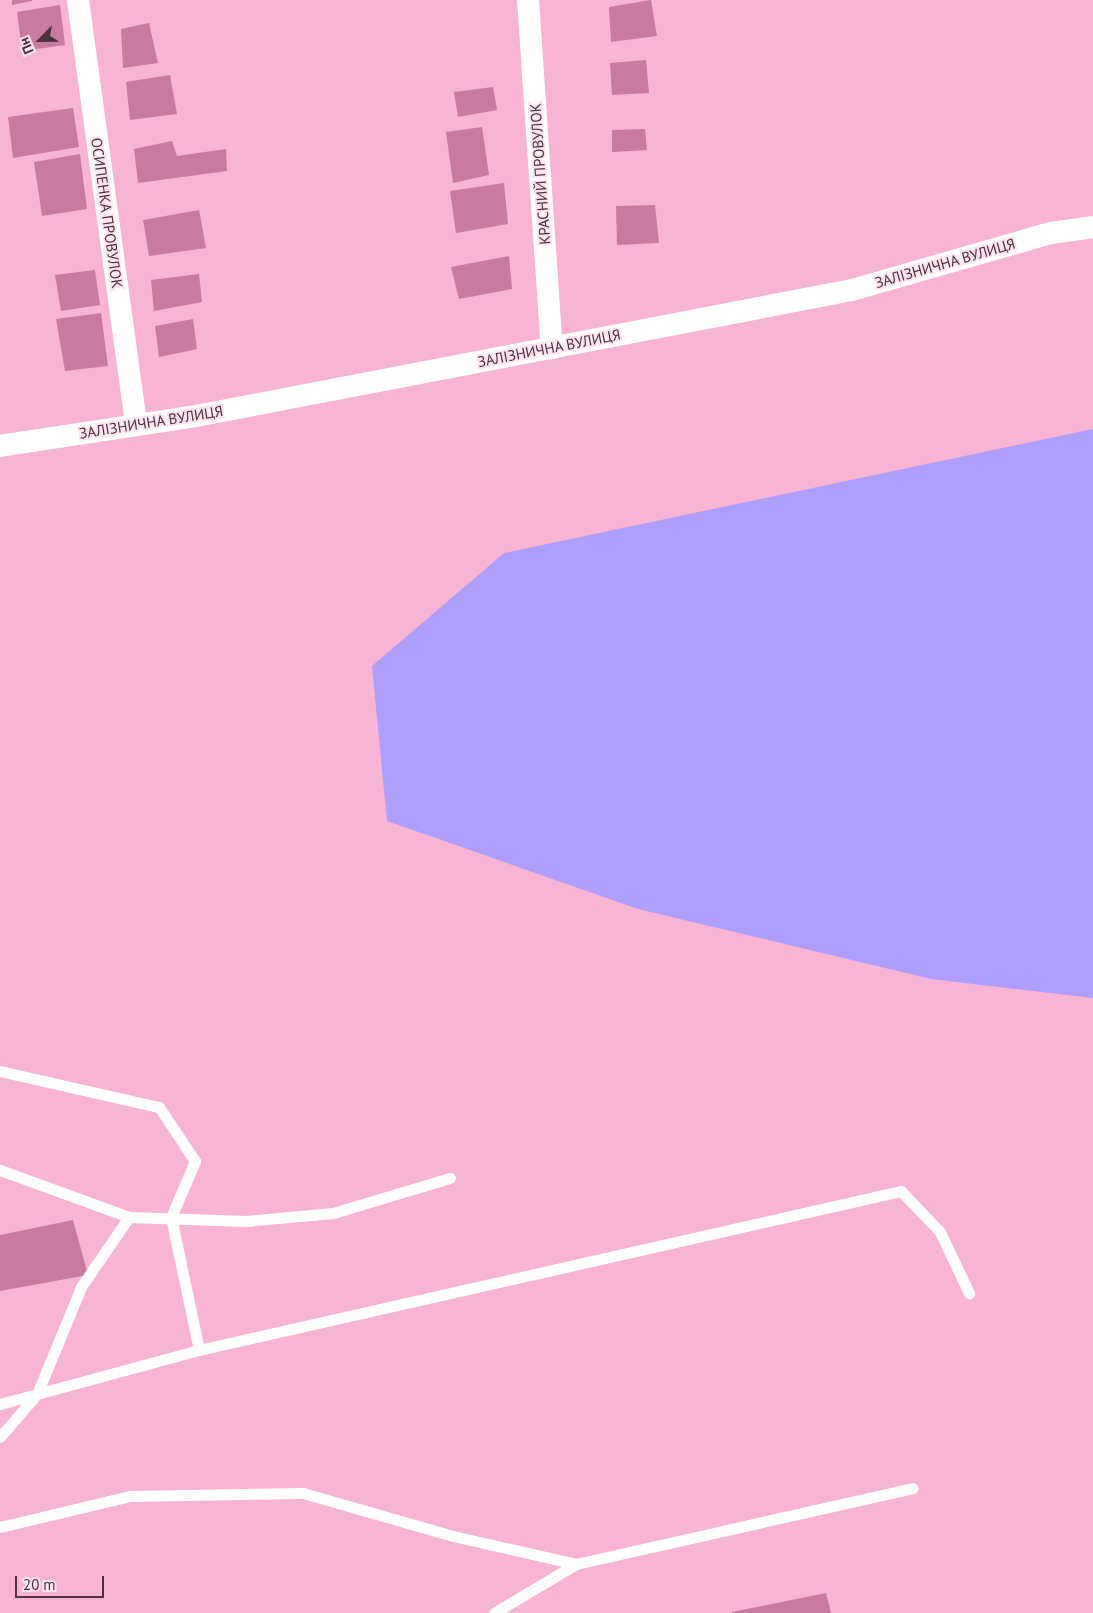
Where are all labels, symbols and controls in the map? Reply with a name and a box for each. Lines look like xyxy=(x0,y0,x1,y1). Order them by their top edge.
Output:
north arrow xyxy=(15,15,65,65)
text: Пн xyxy=(15,35,38,57)
street label: КРАСНИЙ ПРОВУЛОК xyxy=(526,103,554,245)
street label: ОСИПЕНКА ПРОВУЛОК xyxy=(87,136,127,290)
street label: ЗАЛІЗНИЧНА ВУЛИЦЯ xyxy=(872,234,1018,292)
street label: ЗАЛІЗНИЧНА ВУЛИЦЯ xyxy=(476,325,622,371)
street label: ЗАЛІЗНИЧНА ВУЛИЦЯ xyxy=(78,402,224,442)
scale bar xyxy=(18,1566,106,1598)
text: 20 m xyxy=(23,1575,56,1594)

